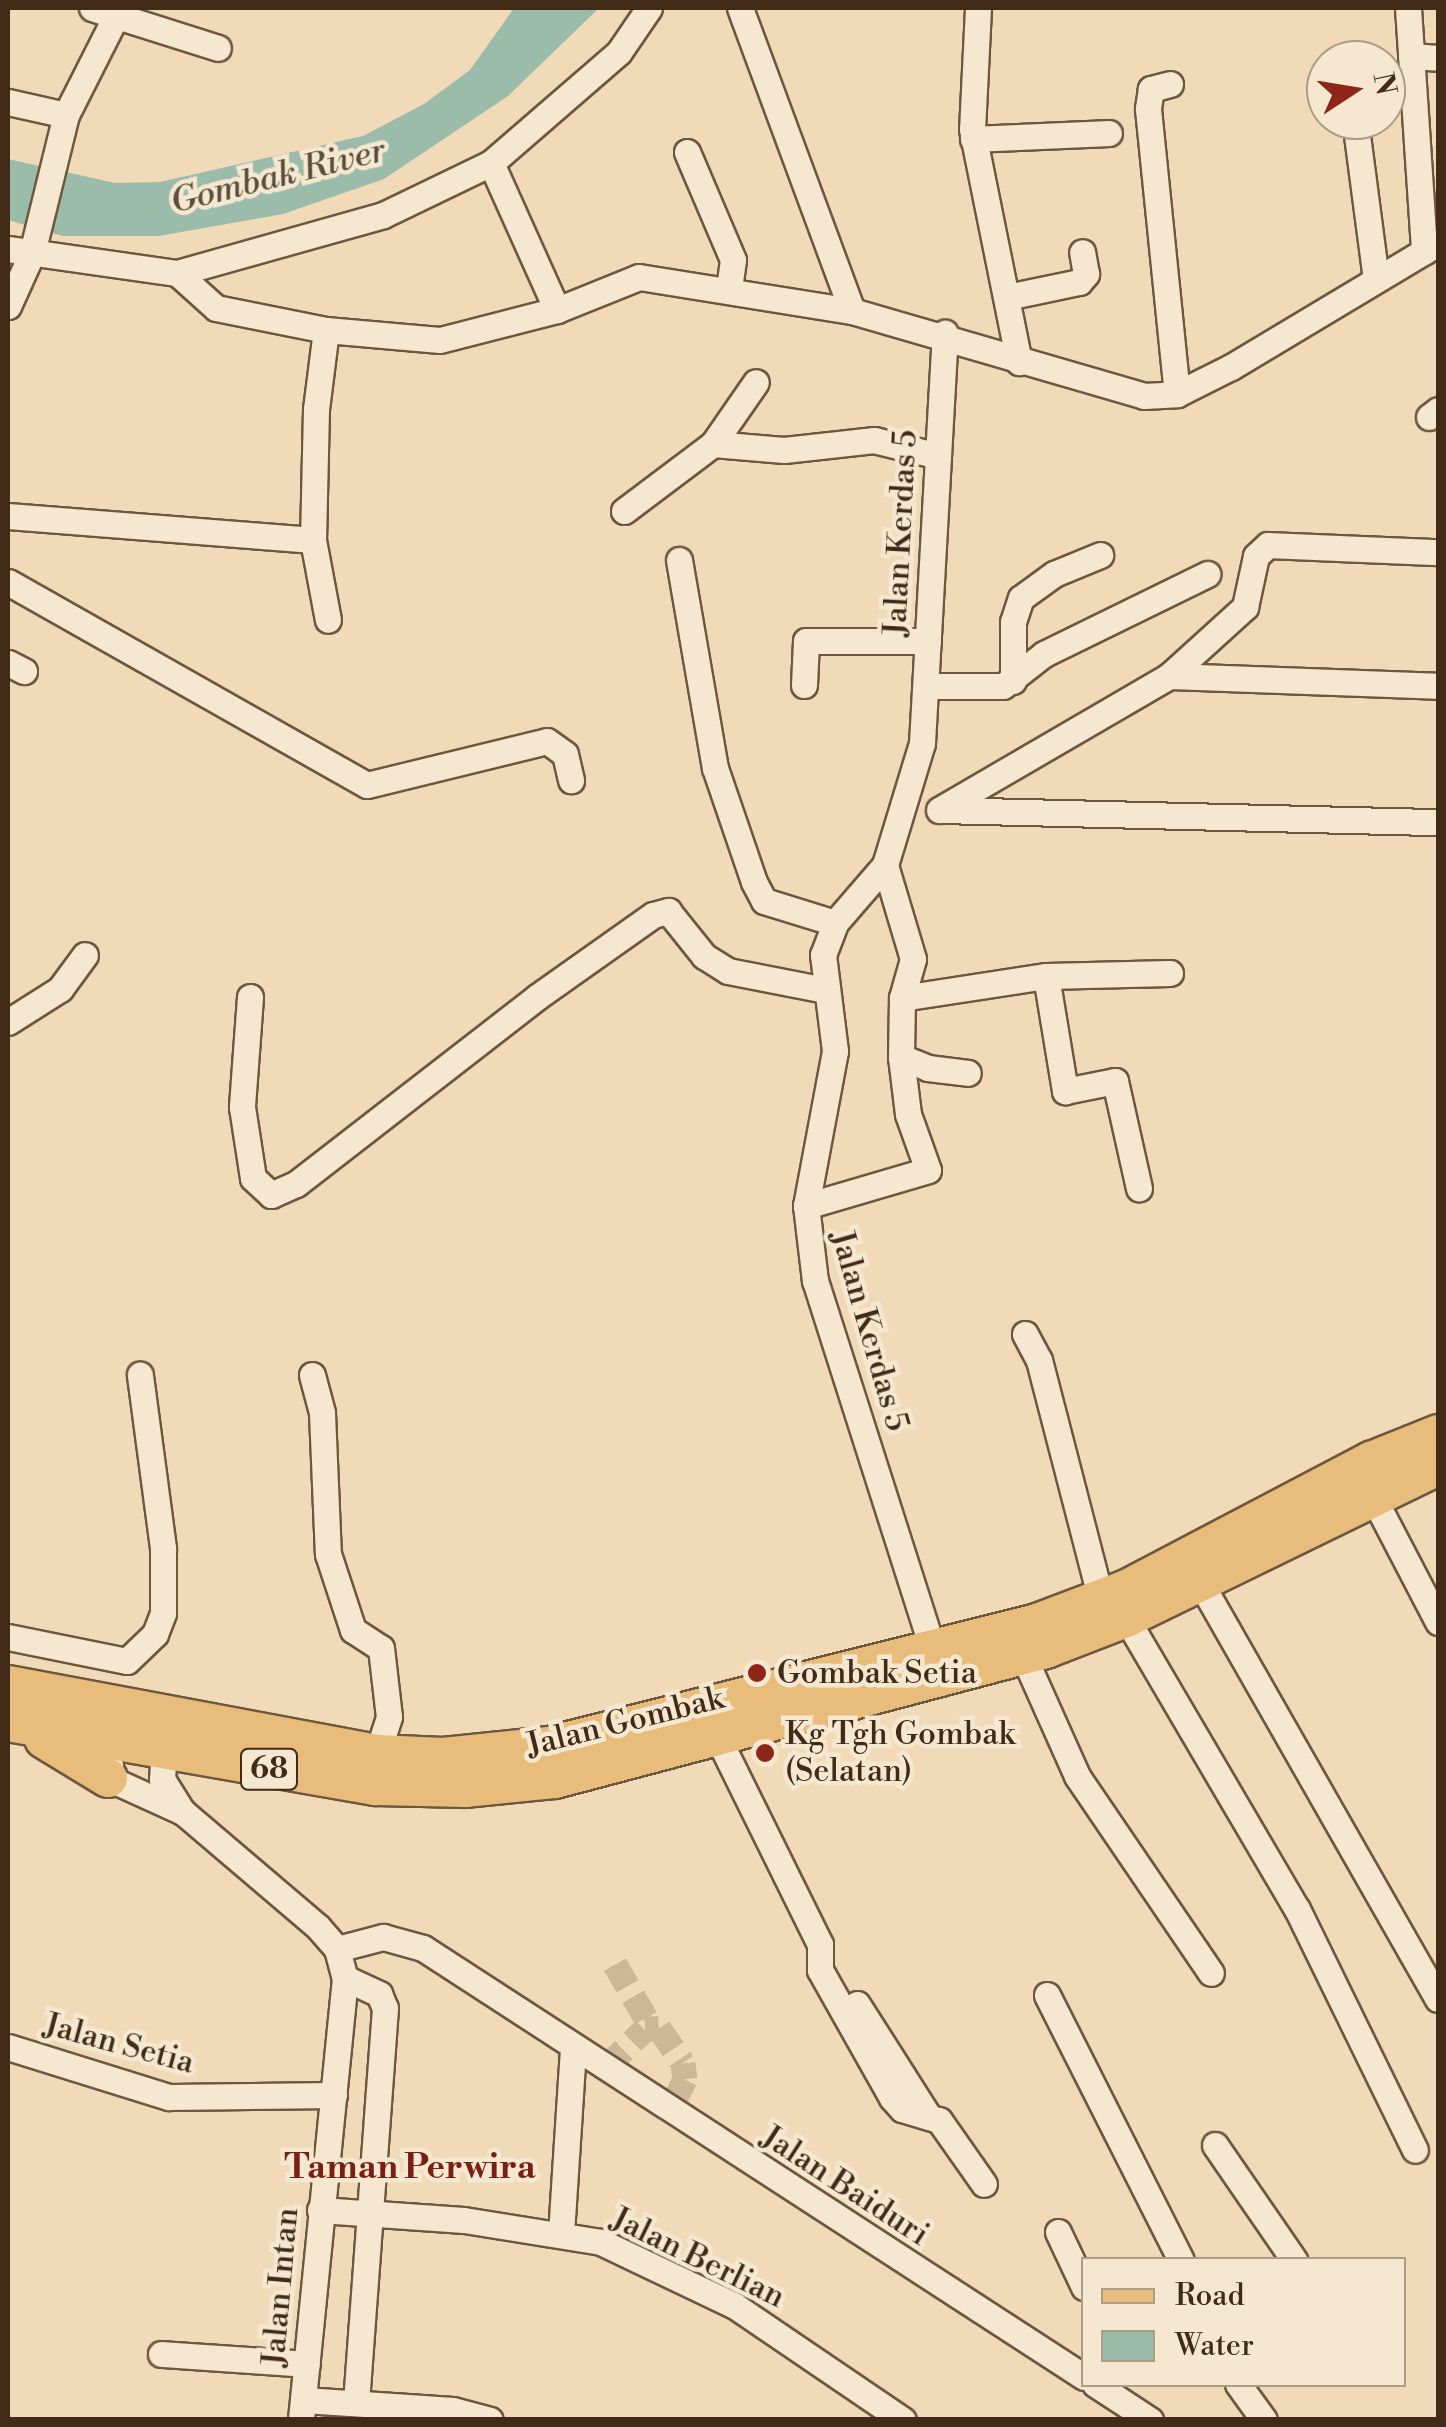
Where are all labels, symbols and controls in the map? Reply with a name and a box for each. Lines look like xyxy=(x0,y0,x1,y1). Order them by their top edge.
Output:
north arrow xyxy=(1306,40,1406,140)
text: N xyxy=(1364,70,1403,99)
water label: Gombak River xyxy=(166,130,390,224)
street label: Jalan Kerdas 5 xyxy=(876,429,926,637)
street label: Jalan Kerdas 5 xyxy=(822,1226,916,1436)
place label: Gombak Setia xyxy=(777,1654,977,1692)
marker: Gombak Setia xyxy=(746,1662,768,1684)
street label: Jalan Gombak xyxy=(522,1679,728,1765)
place label: Kg Tgh Gombak (Selatan) xyxy=(785,1716,1015,1791)
marker: Kg Tgh Gombak (Selatan) xyxy=(754,1742,776,1764)
road number: 68 xyxy=(239,1744,299,1794)
street label: Jalan Setia xyxy=(40,2006,198,2082)
street label: Jalan Baiduri xyxy=(754,2118,936,2254)
district label: Taman Perwira xyxy=(284,2147,536,2189)
street label: Jalan Berlian xyxy=(605,2199,791,2317)
street label: Jalan Intan xyxy=(255,2206,307,2368)
legend xyxy=(1081,2257,1406,2387)
text: Road xyxy=(1175,2277,1245,2315)
text: Water xyxy=(1175,2327,1254,2365)

